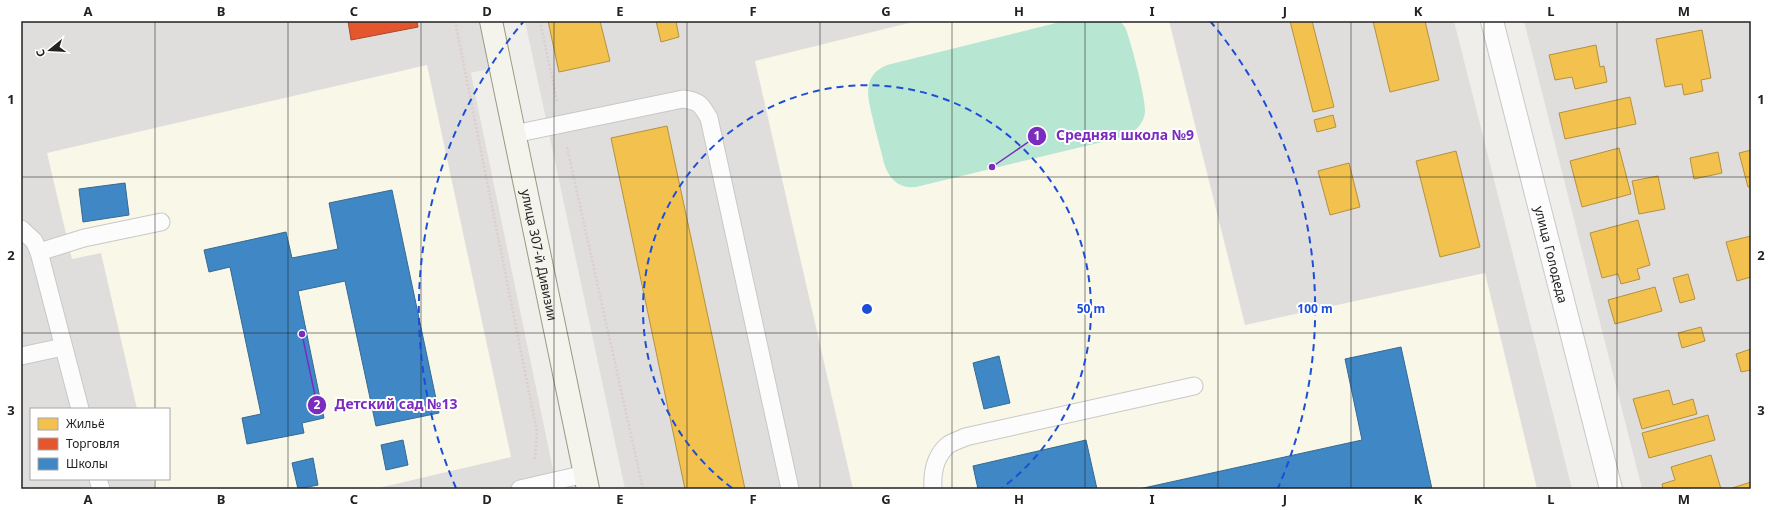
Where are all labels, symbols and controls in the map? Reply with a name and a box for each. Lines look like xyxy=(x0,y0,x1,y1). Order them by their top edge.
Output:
text: A xyxy=(84,2,93,20)
text: B xyxy=(217,2,225,20)
text: C xyxy=(350,2,358,20)
text: D xyxy=(482,2,492,20)
text: E xyxy=(616,2,624,20)
text: F xyxy=(749,2,757,20)
text: G xyxy=(881,2,891,20)
text: H xyxy=(1014,2,1024,20)
text: I xyxy=(1149,2,1155,20)
text: J xyxy=(1282,2,1287,20)
text: K xyxy=(1414,2,1423,20)
text: L xyxy=(1547,2,1555,20)
text: M xyxy=(1678,2,1690,20)
north arrow xyxy=(30,30,70,70)
text: С xyxy=(32,48,48,59)
text: 1 xyxy=(7,90,15,108)
text: 1 xyxy=(1757,90,1765,108)
callout: Средняя школа №9 xyxy=(1027,123,1202,149)
text: Средняя школа №9 xyxy=(1056,125,1194,144)
text: 1 xyxy=(1034,127,1040,144)
street label: улица 307-й Дивизии xyxy=(517,188,562,322)
street label: улица Голодеда xyxy=(1530,204,1572,305)
text: 2 xyxy=(7,246,15,264)
text: 2 xyxy=(1757,246,1765,264)
text: 50 m xyxy=(1077,300,1105,317)
text: 100 m xyxy=(1297,300,1333,317)
centre of rings xyxy=(860,302,874,316)
callout: Детский сад №13 xyxy=(307,392,466,418)
text: Детский сад №13 xyxy=(335,394,457,413)
text: 2 xyxy=(314,396,321,413)
text: 3 xyxy=(7,401,15,419)
text: 3 xyxy=(1757,401,1765,419)
legend xyxy=(30,408,170,480)
text: Жильё xyxy=(66,415,105,432)
text: Торговля xyxy=(66,435,120,452)
text: Школы xyxy=(66,455,108,472)
text: A xyxy=(84,490,93,508)
text: B xyxy=(217,490,225,508)
text: C xyxy=(350,490,358,508)
text: D xyxy=(482,490,492,508)
text: E xyxy=(616,490,624,508)
text: F xyxy=(749,490,757,508)
text: G xyxy=(881,490,891,508)
text: H xyxy=(1014,490,1024,508)
text: I xyxy=(1149,490,1155,508)
text: J xyxy=(1282,490,1287,508)
text: K xyxy=(1414,490,1423,508)
text: L xyxy=(1547,490,1555,508)
text: M xyxy=(1678,490,1690,508)

